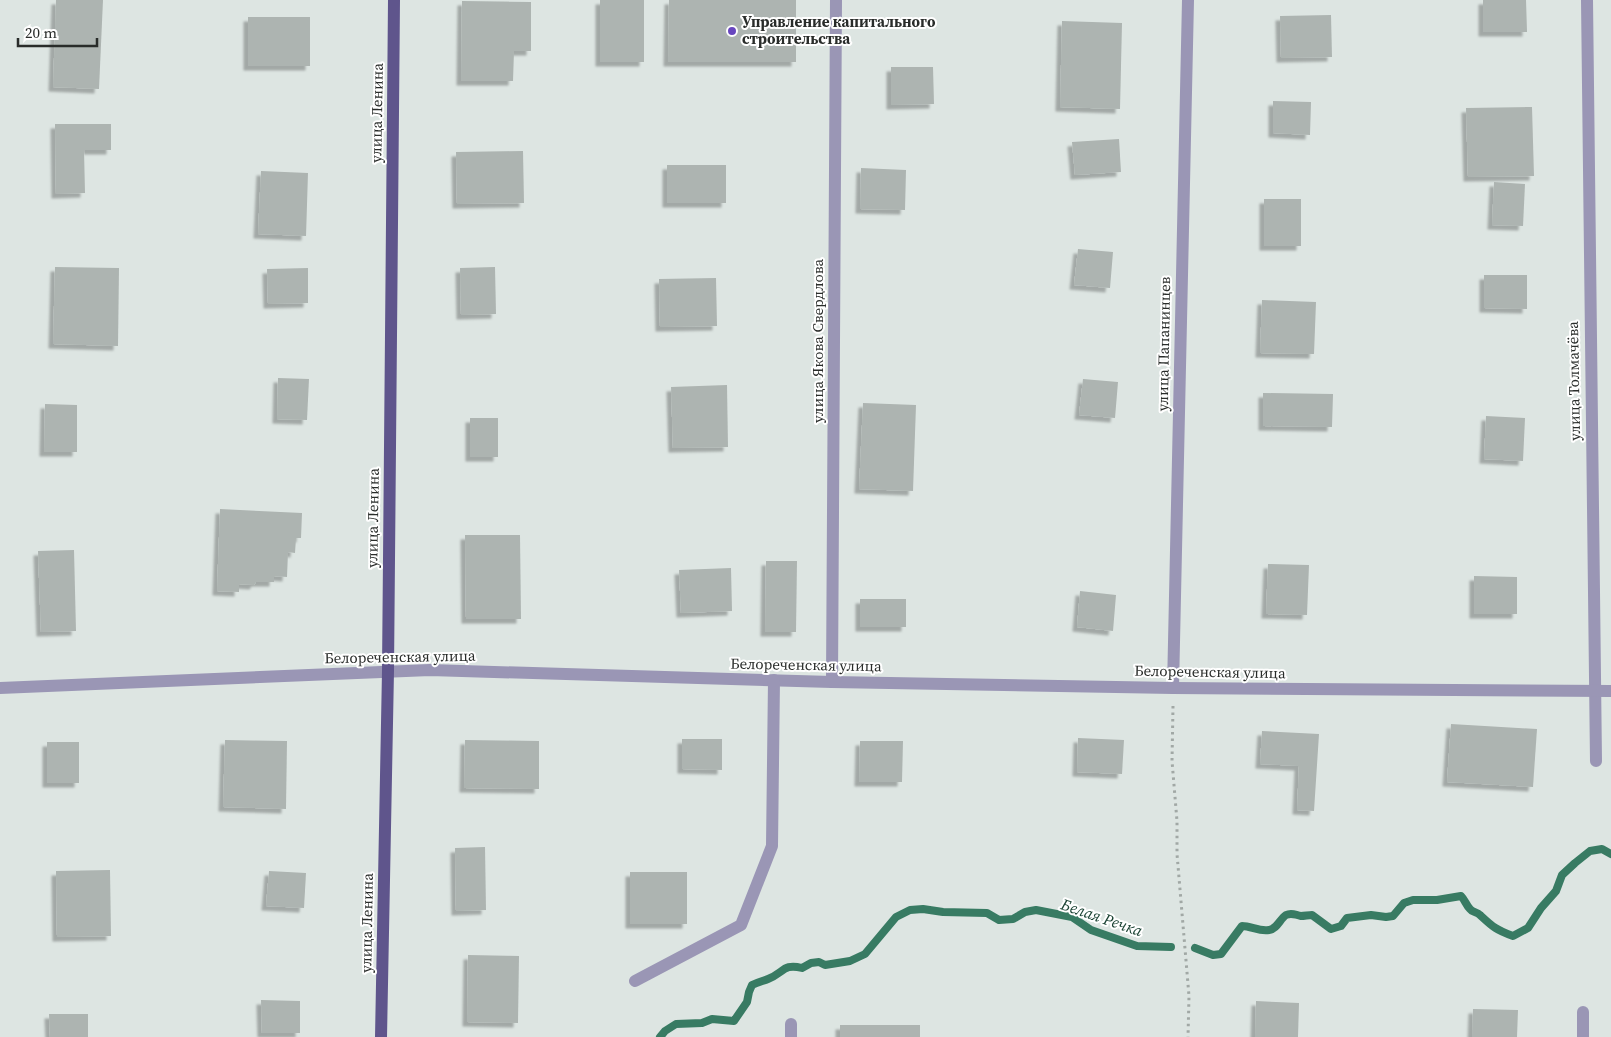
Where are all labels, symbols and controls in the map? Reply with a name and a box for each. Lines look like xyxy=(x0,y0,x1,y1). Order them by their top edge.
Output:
place label: Управление капитального строительства xyxy=(742,11,936,49)
scale bar xyxy=(18,15,96,47)
text: 20 m xyxy=(25,22,57,43)
marker: Управление капитального строительства xyxy=(726,25,738,37)
street label: улица Ленина xyxy=(365,63,388,163)
street label: улица Якова Свердлова xyxy=(807,259,828,423)
street label: улица Папанинцев xyxy=(1152,276,1175,412)
street label: улица Толмачёва xyxy=(1562,321,1585,441)
street label: улица Ленина xyxy=(361,468,384,568)
street label: Белореченская улица xyxy=(324,645,476,668)
street label: Белореченская улица xyxy=(730,653,882,676)
street label: Белореченская улица xyxy=(1134,660,1286,683)
street label: улица Ленина xyxy=(355,873,378,973)
water label: Белая Речка xyxy=(1057,892,1146,941)

